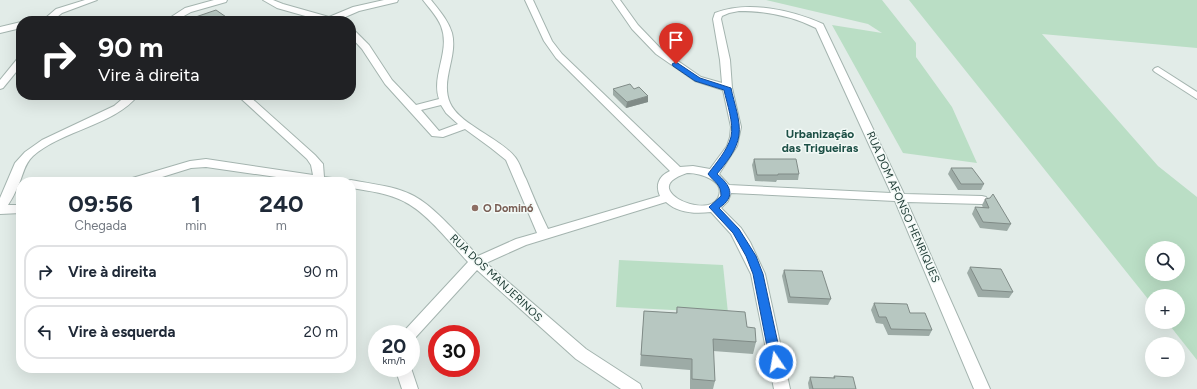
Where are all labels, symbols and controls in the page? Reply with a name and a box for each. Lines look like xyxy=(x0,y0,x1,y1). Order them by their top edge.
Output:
pin xyxy=(659,23,693,64)
icon: arrive xyxy=(665,29,687,51)
text: 90 m xyxy=(98,30,163,64)
icon: right xyxy=(32,32,84,84)
text: Vire à direita xyxy=(98,64,199,86)
district label: Urbanização das Trigueiras xyxy=(782,127,859,155)
street label: RUA DOM AFONSO HENRIQUES xyxy=(864,129,942,285)
text: 09:56 xyxy=(68,189,133,218)
text: 1 xyxy=(191,189,201,218)
text: 240 xyxy=(259,189,304,218)
place label: O Dominó xyxy=(483,202,534,215)
marker: O Dominó xyxy=(470,203,480,213)
text: Chegada xyxy=(75,218,127,233)
text: min xyxy=(185,218,207,233)
text: m xyxy=(276,218,287,233)
street label: RUA DOS MANJERINOS xyxy=(447,232,545,324)
map controls xyxy=(1145,241,1185,377)
button: search xyxy=(1145,241,1185,281)
icon: right xyxy=(34,261,56,283)
text: Vire à direita xyxy=(68,263,157,281)
text: 90 m xyxy=(303,263,338,281)
button: + xyxy=(1145,289,1185,329)
icon: left xyxy=(34,321,56,343)
text: Vire à esquerda xyxy=(68,323,175,341)
text: 20 m xyxy=(304,323,338,341)
speed limit sign: 30 xyxy=(428,325,480,377)
text: 20 xyxy=(382,334,406,358)
button: − xyxy=(1145,337,1185,377)
position arrow xyxy=(755,341,797,383)
text: km/h xyxy=(383,354,405,367)

